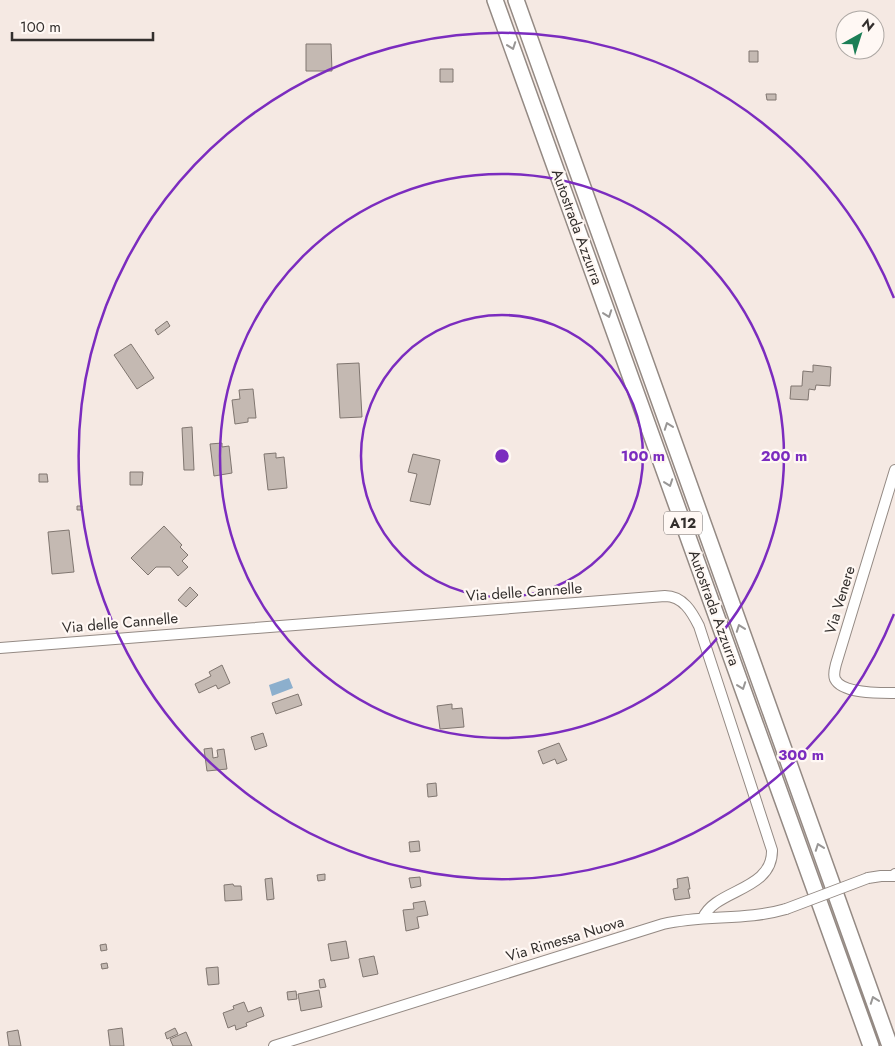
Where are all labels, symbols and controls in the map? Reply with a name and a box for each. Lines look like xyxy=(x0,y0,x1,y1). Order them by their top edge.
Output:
scale bar xyxy=(12,10,154,42)
north arrow xyxy=(835,10,885,60)
text: N xyxy=(858,14,879,36)
text: 100 m xyxy=(20,16,61,38)
one-way arrow xyxy=(506,41,516,50)
street label: Autostrada Azzurra xyxy=(546,166,608,288)
one-way arrow xyxy=(602,309,612,318)
one-way arrow xyxy=(664,422,674,431)
text: 100 m xyxy=(621,445,665,467)
text: 200 m xyxy=(761,445,807,467)
centre of rings xyxy=(493,447,511,465)
one-way arrow xyxy=(663,479,673,487)
road number: A12 xyxy=(664,512,702,534)
street label: Autostrada Azzurra xyxy=(683,547,745,669)
street label: Via Venere xyxy=(819,563,861,637)
street label: Via delle Cannelle xyxy=(465,577,583,607)
street label: Via delle Cannelle xyxy=(61,607,179,639)
one-way arrow xyxy=(736,625,746,633)
one-way arrow xyxy=(736,681,746,690)
text: 300 m xyxy=(778,744,824,766)
one-way arrow xyxy=(815,843,825,852)
street label: Via Rimessa Nuova xyxy=(503,911,627,967)
one-way arrow xyxy=(870,996,880,1005)

